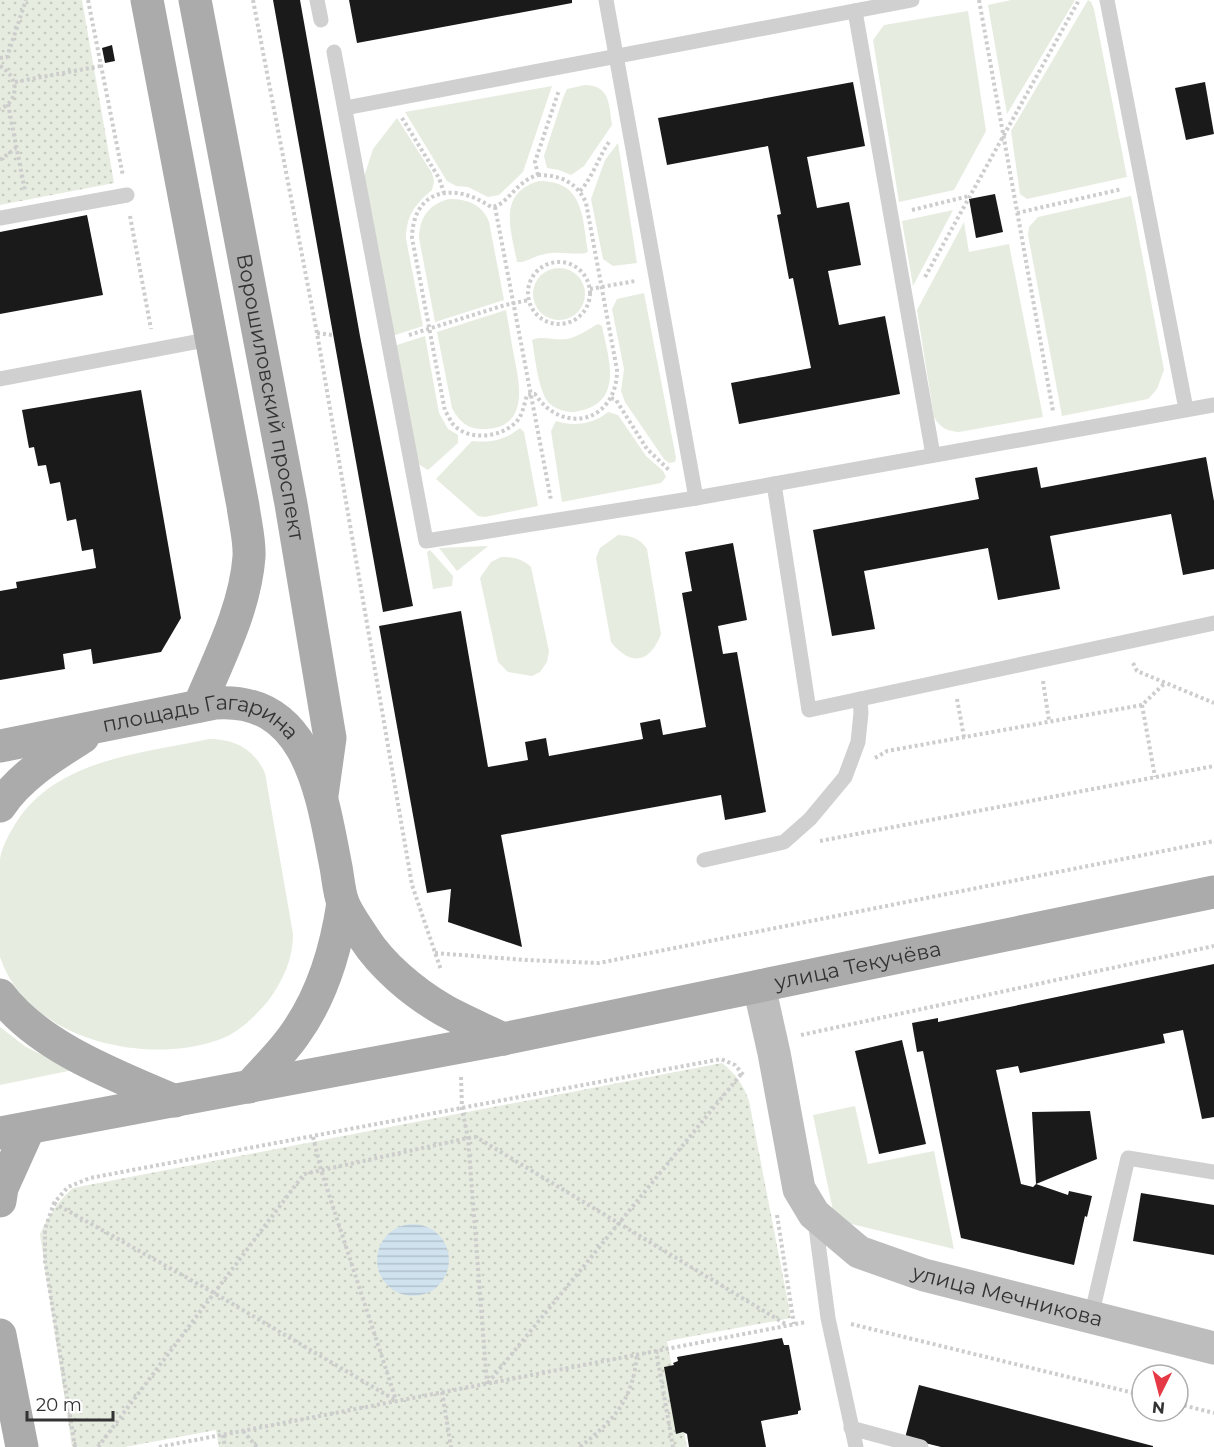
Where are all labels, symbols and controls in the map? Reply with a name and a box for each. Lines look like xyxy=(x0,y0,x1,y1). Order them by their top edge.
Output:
street label: Ворошиловский проспект xyxy=(232,251,310,542)
street label: площадь Гагарина xyxy=(100,690,304,744)
street label: улица Текучёва xyxy=(771,936,943,995)
street label: улица Мечникова xyxy=(908,1258,1106,1332)
north arrow xyxy=(1130,1363,1190,1423)
scale bar xyxy=(27,1384,112,1422)
text: 20 m xyxy=(36,1394,82,1416)
text: N xyxy=(1151,1397,1166,1418)

